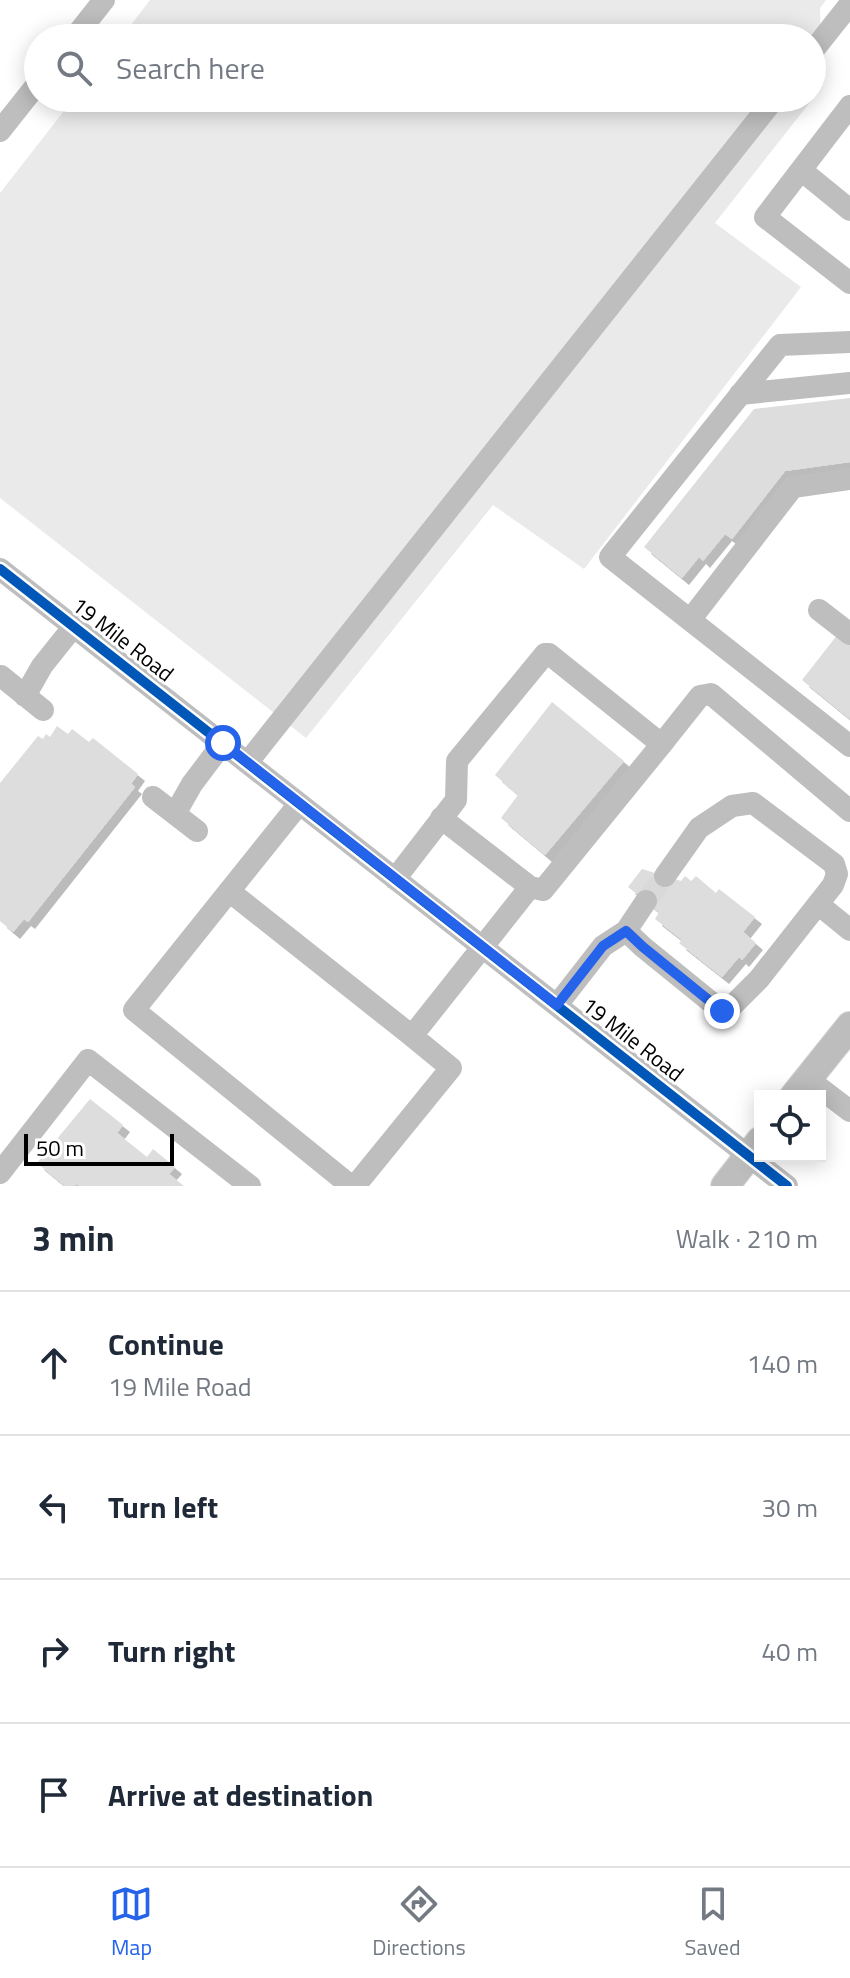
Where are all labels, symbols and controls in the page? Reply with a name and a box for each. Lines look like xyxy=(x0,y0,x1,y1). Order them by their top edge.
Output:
search box xyxy=(24,24,826,112)
text: Search here xyxy=(116,45,265,91)
icon: search xyxy=(52,46,96,90)
street label: 19 Mile Road xyxy=(65,588,181,690)
route start xyxy=(205,725,241,761)
street label: 19 Mile Road xyxy=(575,988,691,1090)
route end xyxy=(704,993,740,1029)
map controls xyxy=(754,1090,826,1162)
button: locate xyxy=(754,1090,826,1162)
scale bar xyxy=(24,1130,174,1166)
text: 50 m xyxy=(36,1131,84,1165)
text: 3 min xyxy=(32,1212,115,1264)
text: Walk · 210 m xyxy=(676,1219,818,1258)
text: Continue xyxy=(108,1321,224,1367)
icon: ahead xyxy=(32,1341,76,1385)
text: 140 m xyxy=(747,1344,818,1383)
text: 19 Mile Road xyxy=(108,1367,252,1406)
text: Turn left xyxy=(108,1484,218,1530)
icon: left xyxy=(32,1485,76,1529)
text: 30 m xyxy=(761,1488,818,1527)
text: Turn right xyxy=(108,1628,236,1674)
icon: right xyxy=(32,1629,76,1673)
text: 40 m xyxy=(761,1632,818,1671)
text: Arrive at destination xyxy=(108,1772,373,1818)
icon: arrive xyxy=(32,1773,76,1817)
tab: Map xyxy=(109,1882,153,1964)
tab: Directions xyxy=(372,1882,466,1964)
tab: Saved xyxy=(685,1882,741,1964)

